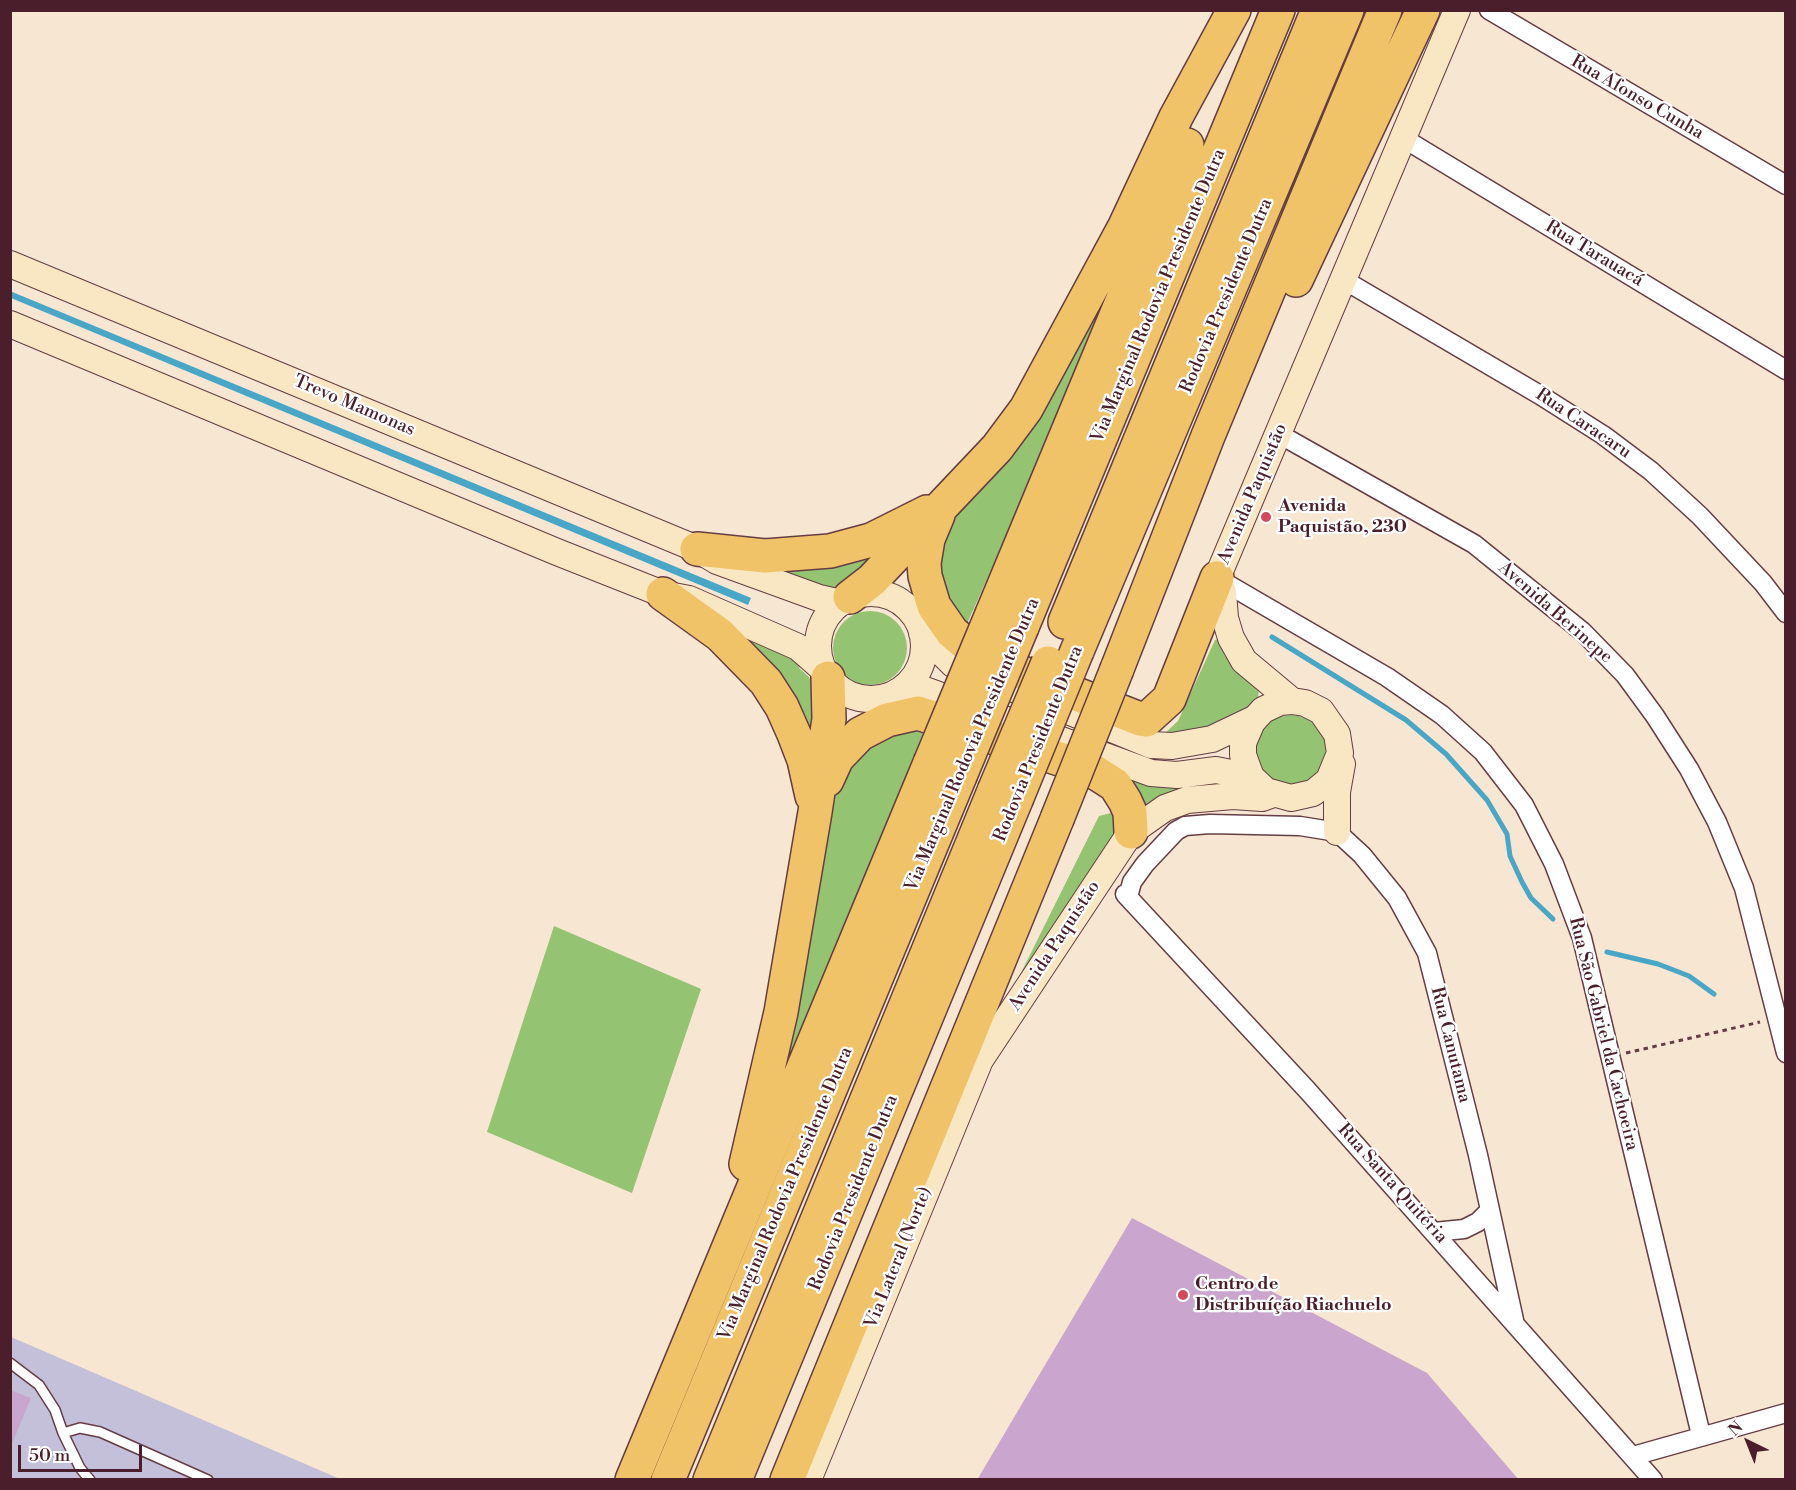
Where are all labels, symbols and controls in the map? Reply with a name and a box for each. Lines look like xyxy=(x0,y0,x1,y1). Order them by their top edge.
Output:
street label: Rua Afonso Cunha xyxy=(1567,51,1707,145)
street label: Via Marginal Rodovia Presidente Dutra xyxy=(1087,146,1231,446)
street label: Rodovia Presidente Dutra xyxy=(1176,195,1278,397)
street label: Rua Tarauacá xyxy=(1541,216,1647,292)
street label: Trevo Mamonas xyxy=(290,371,418,441)
street label: Rua Caracaru xyxy=(1531,384,1635,464)
street label: Avenida Paquistão xyxy=(1214,420,1292,568)
place label: Avenida Paquistão, 230 xyxy=(1278,496,1407,538)
marker: Avenida Paquistão, 230 xyxy=(1259,510,1273,524)
street label: Avenida Berinepe xyxy=(1494,558,1616,668)
street label: Via Marginal Rodovia Presidente Dutra xyxy=(901,595,1045,895)
street label: Rodovia Presidente Dutra xyxy=(990,643,1088,845)
street label: Avenida Paquistão xyxy=(1005,877,1105,1015)
street label: Rua São Gabriel da Cachoeira xyxy=(1564,915,1642,1153)
street label: Rua Canutama xyxy=(1425,985,1475,1105)
street label: Via Marginal Rodovia Presidente Dutra xyxy=(714,1044,858,1344)
street label: Rodovia Presidente Dutra xyxy=(805,1092,903,1294)
street label: Rua Santa Quitéria xyxy=(1333,1120,1451,1248)
street label: Via Lateral (Norte) xyxy=(861,1184,937,1332)
place label: Centro de Distribuíção Riachuelo xyxy=(1195,1274,1392,1316)
marker: Centro de Distribuíção Riachuelo xyxy=(1176,1288,1190,1302)
north arrow xyxy=(1718,1412,1778,1472)
text: N xyxy=(1724,1417,1747,1440)
scale bar xyxy=(21,1433,146,1471)
text: 50 m xyxy=(29,1444,70,1467)

